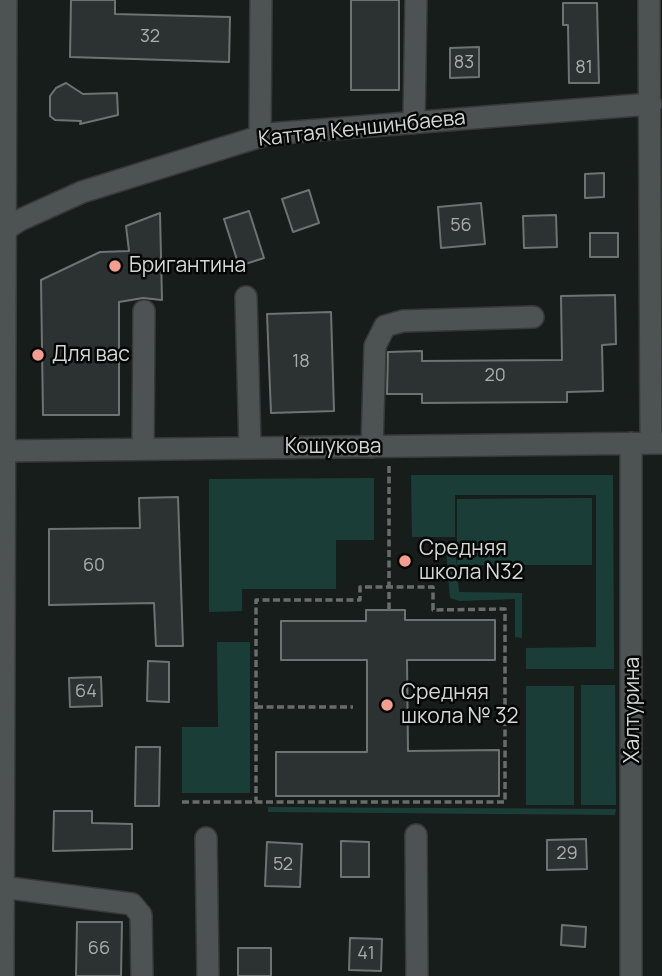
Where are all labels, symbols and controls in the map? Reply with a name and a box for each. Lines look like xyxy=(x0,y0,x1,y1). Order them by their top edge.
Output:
house number: 32 xyxy=(140,26,160,48)
house number: 83 xyxy=(454,52,474,74)
house number: 81 xyxy=(575,57,593,79)
street label: Каттая Кеншинбаева xyxy=(257,106,467,152)
house number: 56 xyxy=(450,215,472,237)
place label: Бригантина xyxy=(129,253,246,279)
marker: Бригантина xyxy=(107,258,123,274)
place label: Для вас xyxy=(52,342,130,368)
marker: Для вас xyxy=(30,347,46,363)
house number: 18 xyxy=(292,351,310,373)
house number: 20 xyxy=(484,365,506,387)
street label: Кошукова xyxy=(285,434,381,460)
place label: Средняя школа N32 xyxy=(419,536,523,586)
marker: Средняя школа N32 xyxy=(397,553,413,569)
house number: 60 xyxy=(83,555,105,577)
street label: Халтурина xyxy=(620,657,646,763)
place label: Средняя школа № 32 xyxy=(401,680,519,730)
house number: 64 xyxy=(75,681,97,703)
marker: Средняя школа № 32 xyxy=(379,697,395,713)
house number: 29 xyxy=(556,843,578,865)
house number: 52 xyxy=(273,854,293,876)
house number: 66 xyxy=(88,938,110,960)
house number: 41 xyxy=(357,943,375,965)

